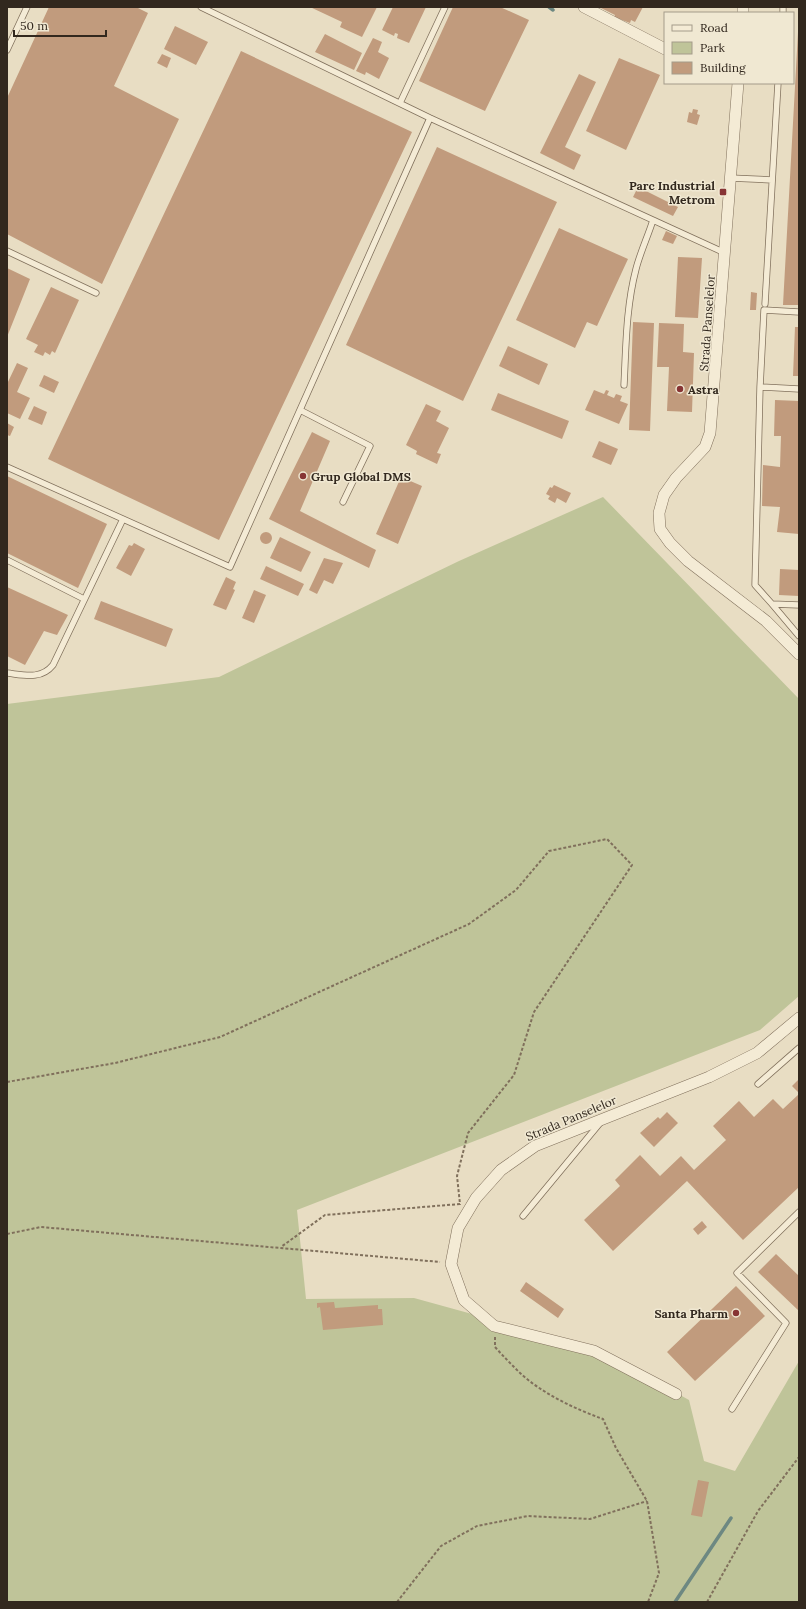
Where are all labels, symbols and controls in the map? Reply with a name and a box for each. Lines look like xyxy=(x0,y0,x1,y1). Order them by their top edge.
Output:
scale bar xyxy=(14,12,106,38)
legend xyxy=(664,12,794,84)
text: 50 m xyxy=(20,18,48,33)
text: Road xyxy=(700,20,728,35)
text: Park xyxy=(700,40,726,55)
text: Building xyxy=(700,60,746,75)
place label: Parc Industrial Metrom xyxy=(629,178,715,207)
marker: Parc Industrial Metrom xyxy=(718,187,728,197)
street label: Strada Panselelor xyxy=(696,273,718,372)
place label: Astra xyxy=(688,382,719,397)
marker: Astra xyxy=(675,384,685,394)
place label: Grup Global DMS xyxy=(311,469,411,484)
marker: Grup Global DMS xyxy=(298,471,308,481)
street label: Strada Panselelor xyxy=(523,1092,619,1144)
place label: Santa Pharm xyxy=(654,1306,728,1321)
marker: Santa Pharm xyxy=(731,1308,741,1318)

